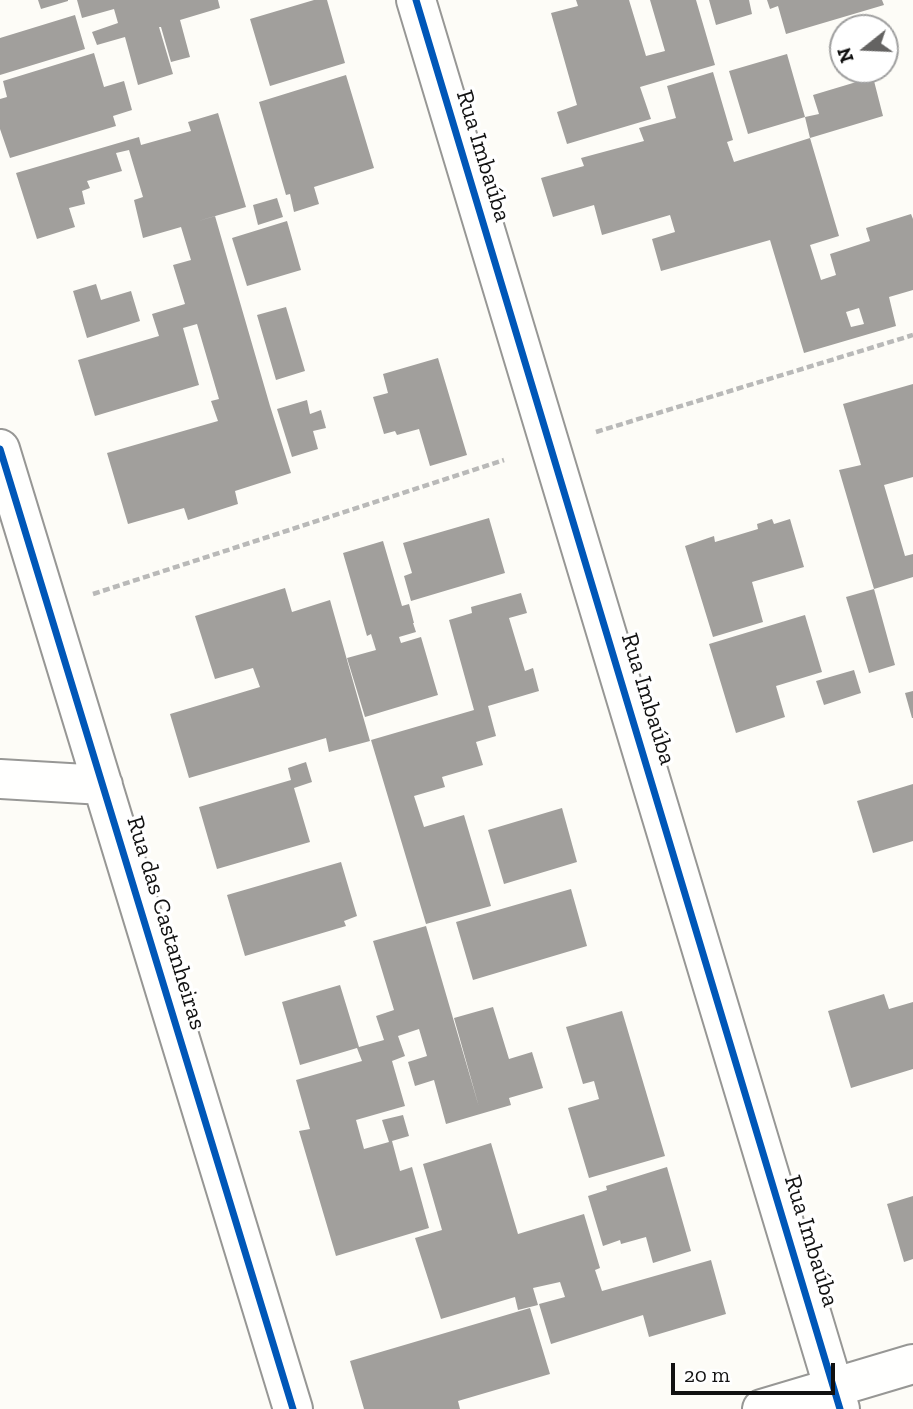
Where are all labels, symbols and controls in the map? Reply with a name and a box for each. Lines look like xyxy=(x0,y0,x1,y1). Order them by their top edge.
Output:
north arrow xyxy=(829,14,899,84)
text: N xyxy=(832,45,859,65)
street label: Rua Imbaúba xyxy=(449,87,517,225)
street label: Rua Imbaúba xyxy=(614,630,682,768)
street label: Rua das Castanheiras xyxy=(120,813,212,1033)
street label: Rua Imbaúba xyxy=(777,1172,845,1310)
scale bar xyxy=(675,1350,839,1394)
text: 20 m xyxy=(684,1362,730,1387)

